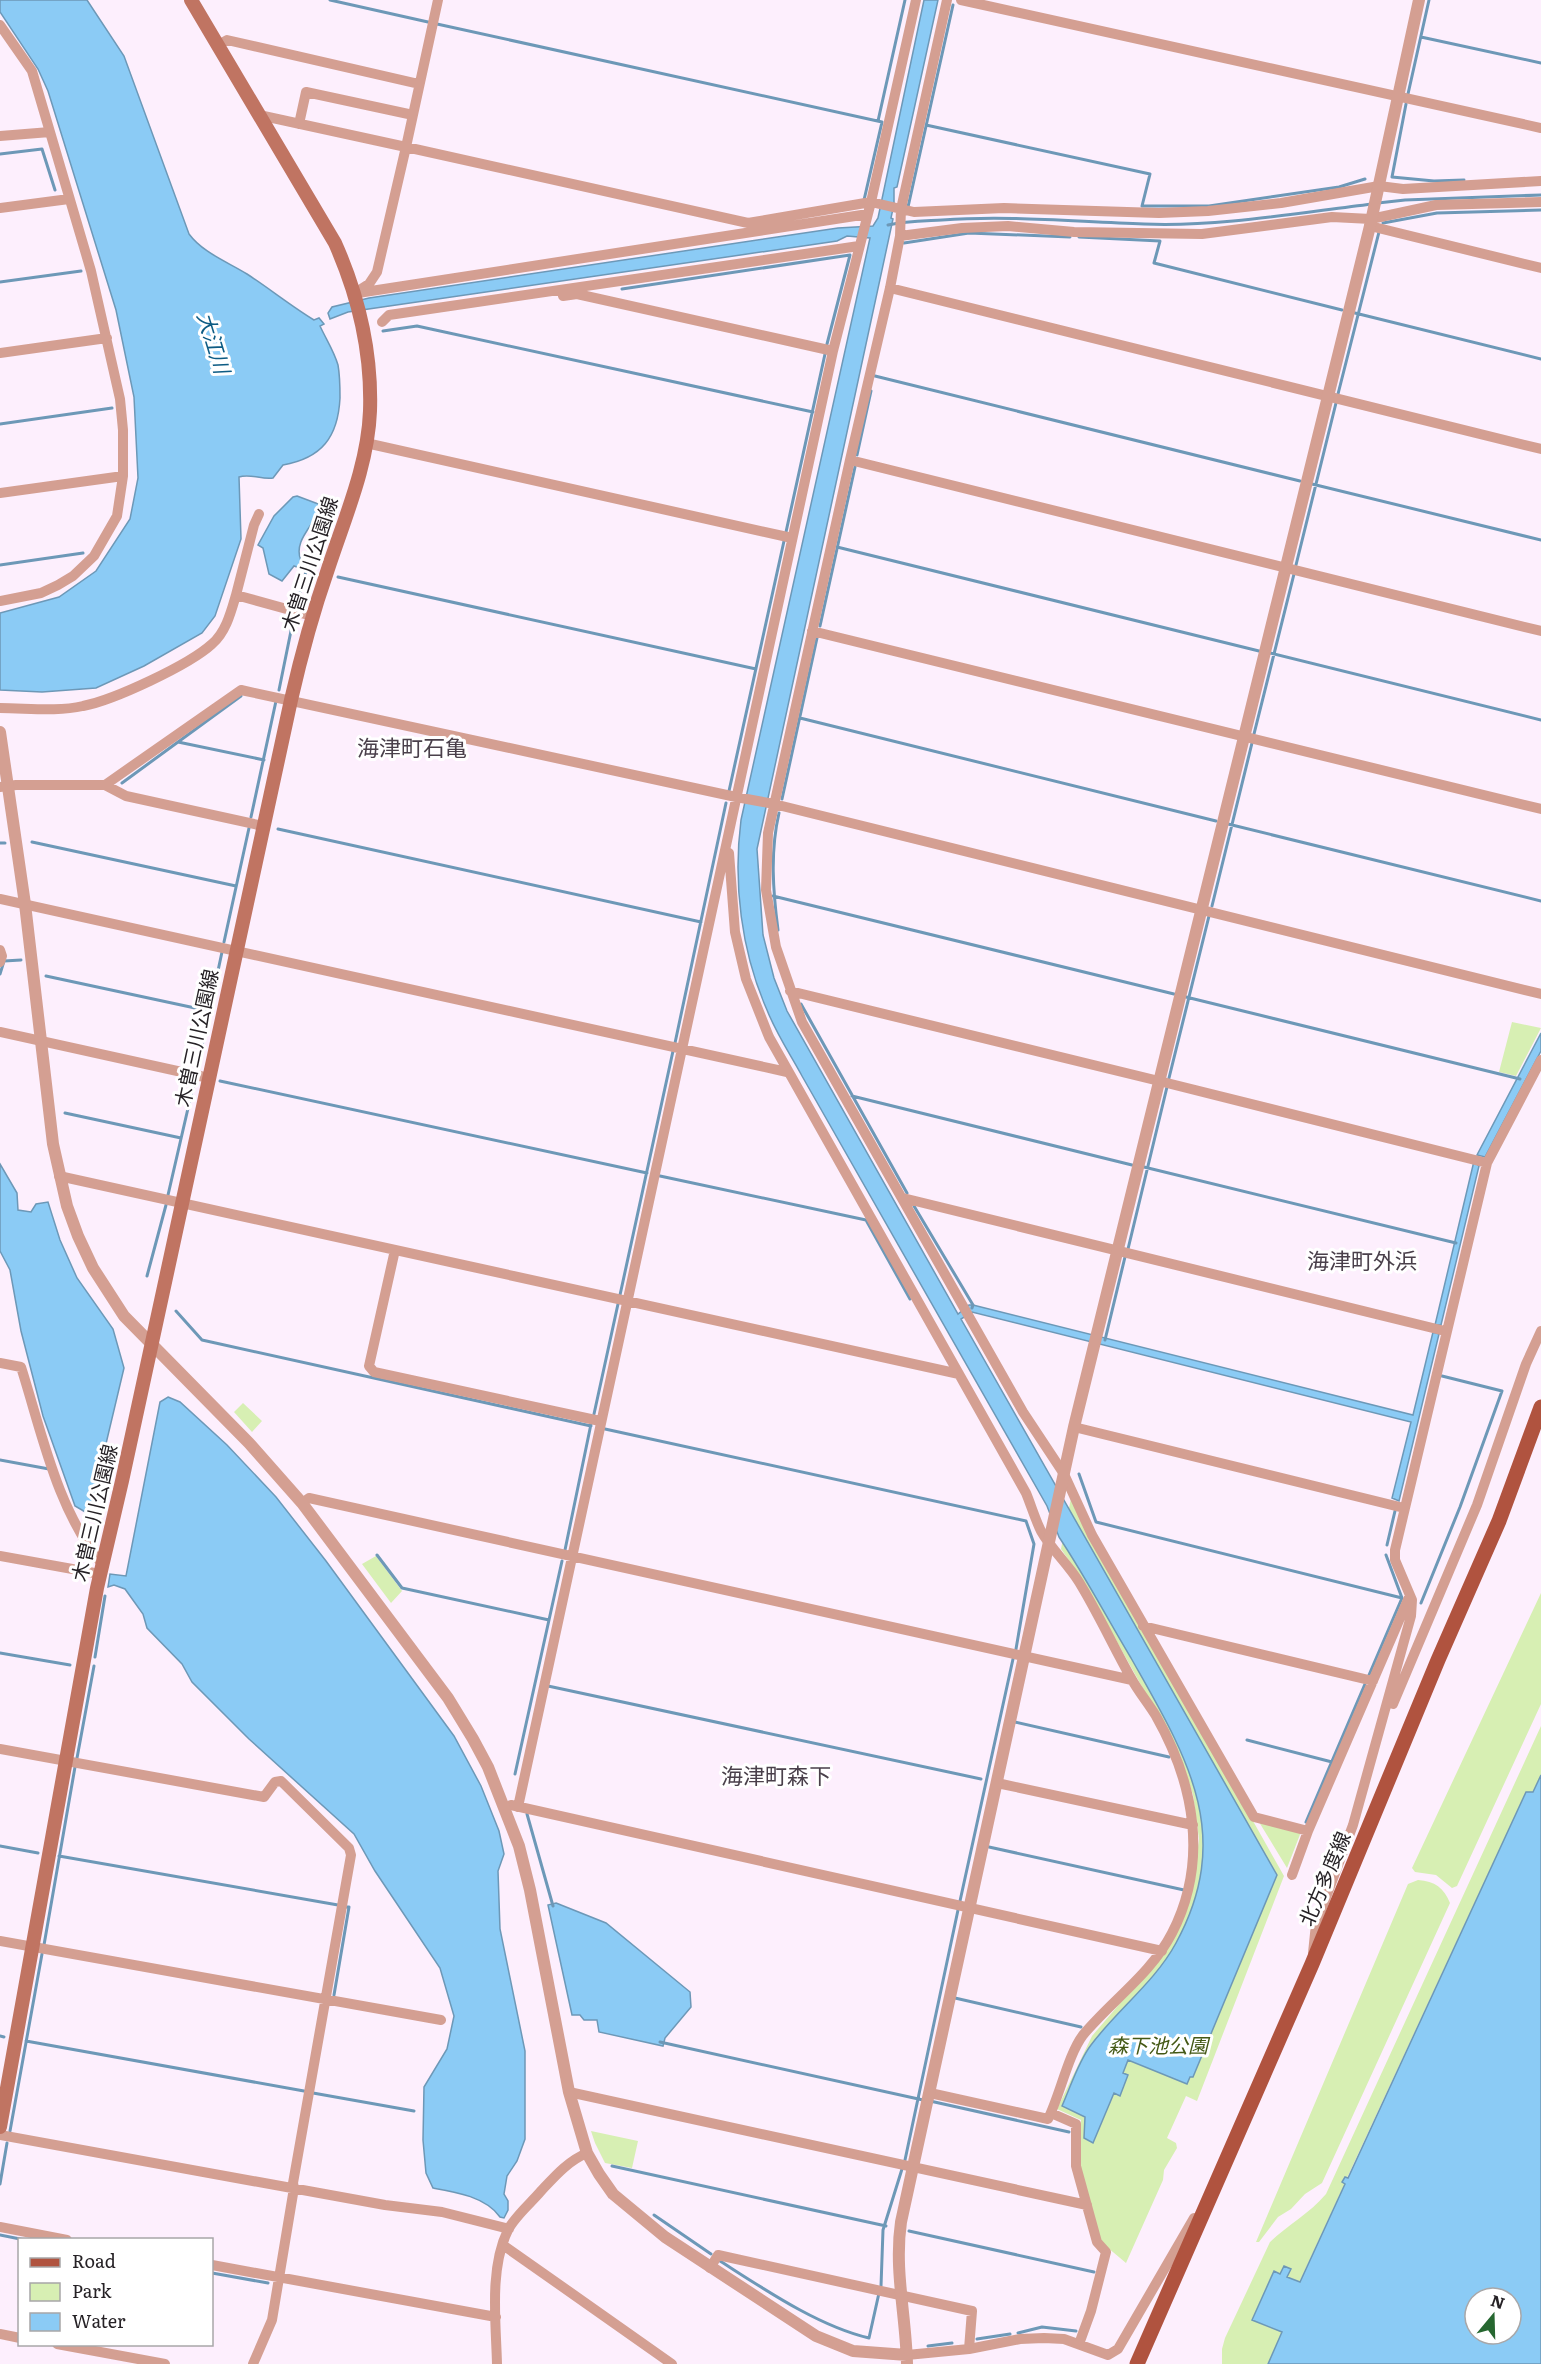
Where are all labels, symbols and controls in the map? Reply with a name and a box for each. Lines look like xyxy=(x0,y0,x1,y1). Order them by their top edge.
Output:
water label: 大江川 xyxy=(191,308,240,379)
street label: 木曽三川公園線 xyxy=(272,492,344,635)
district label: 海津町石亀 xyxy=(357,730,467,763)
street label: 木曽三川公園線 xyxy=(166,966,224,1109)
district label: 海津町外浜 xyxy=(1307,1243,1417,1276)
street label: 木曽三川公園線 xyxy=(63,1441,123,1584)
district label: 海津町森下 xyxy=(721,1758,831,1791)
street label: 北方多度線 xyxy=(1290,1826,1357,1930)
park label: 森下池公園 xyxy=(1108,2029,1211,2059)
legend xyxy=(18,2238,213,2346)
text: Road xyxy=(72,2247,116,2274)
text: Park xyxy=(72,2277,113,2304)
north arrow xyxy=(1463,2286,1523,2346)
text: N xyxy=(1488,2287,1508,2314)
text: Water xyxy=(72,2307,126,2334)

